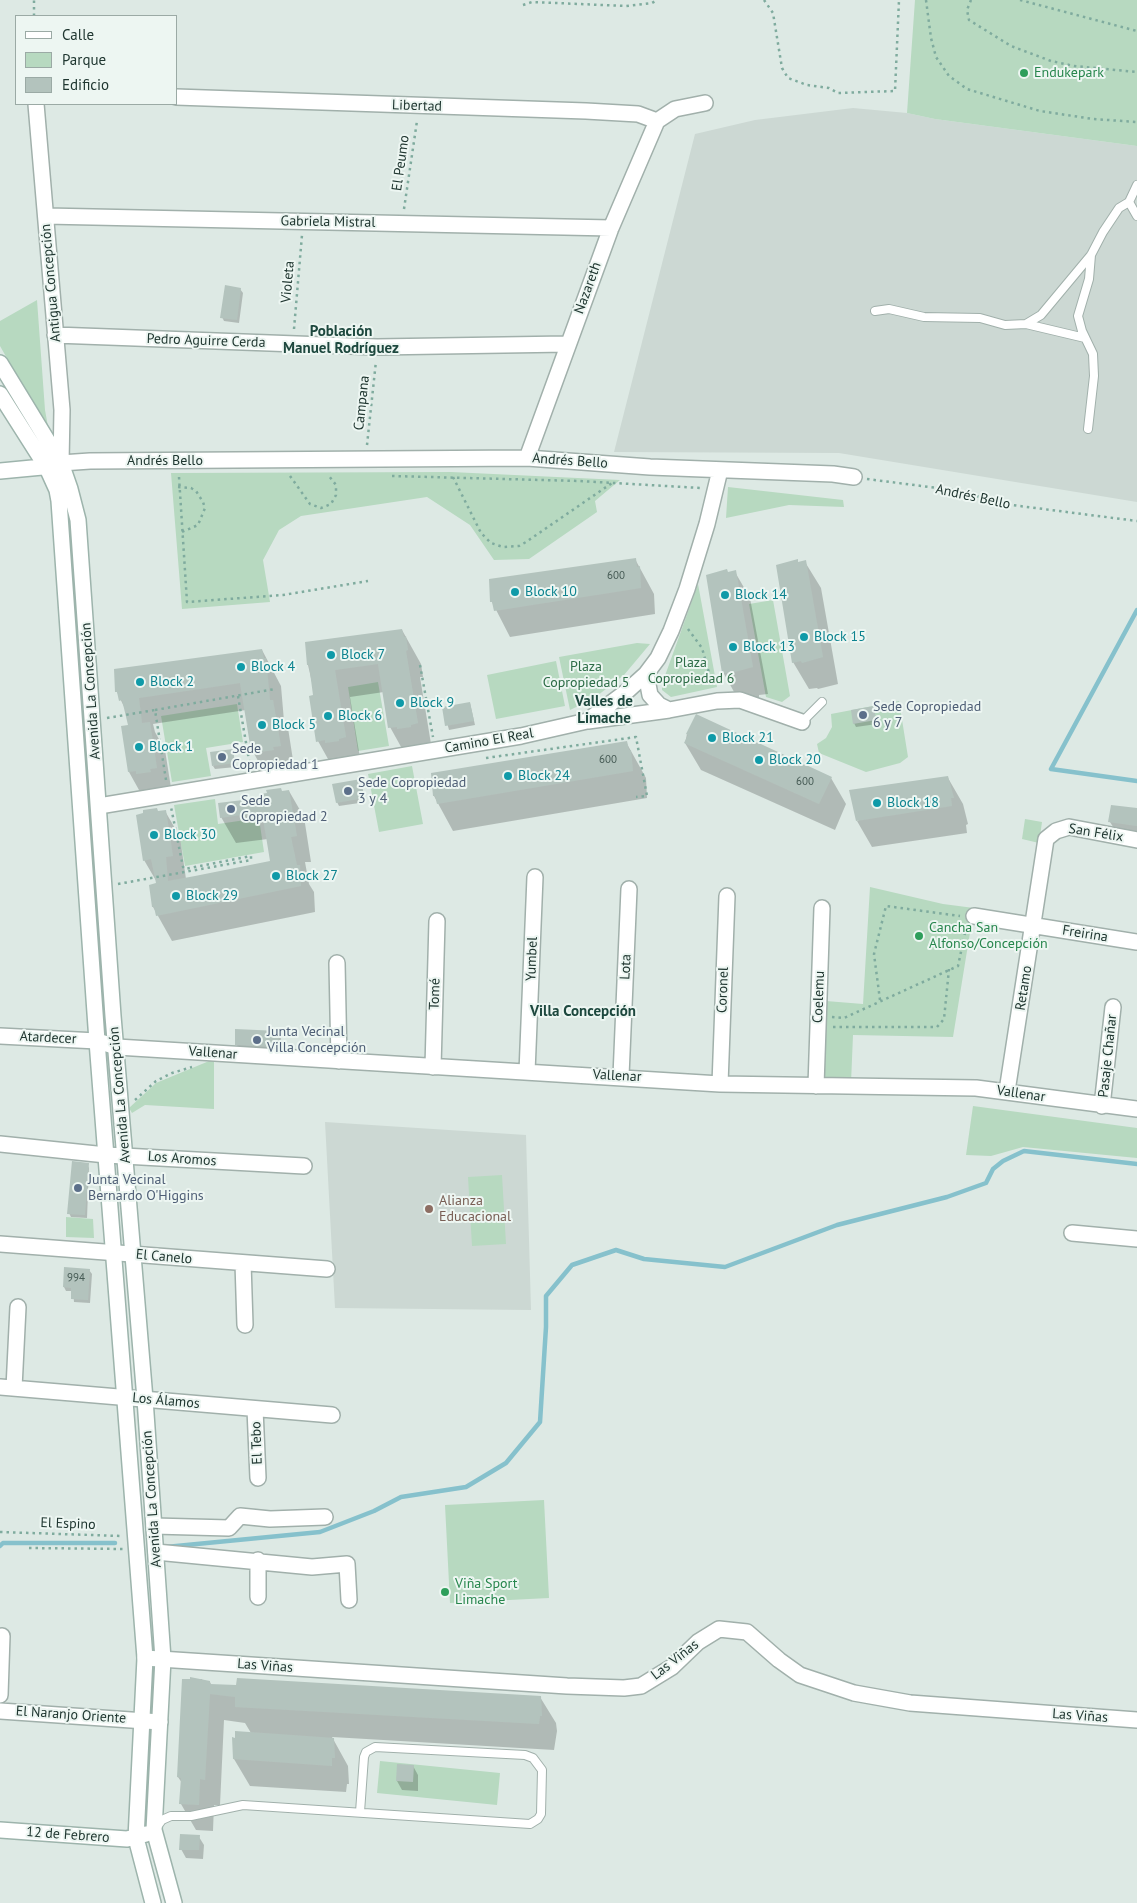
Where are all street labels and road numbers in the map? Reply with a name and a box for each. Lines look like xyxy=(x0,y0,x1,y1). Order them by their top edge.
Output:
street label: Libertad xyxy=(392,97,442,115)
street label: El Peumo xyxy=(389,134,413,192)
street label: Gabriela Mistral xyxy=(280,213,376,231)
street label: Antigua Concepción xyxy=(37,223,65,343)
street label: Violeta xyxy=(278,260,298,304)
street label: Nazareth xyxy=(571,260,605,316)
street label: Pedro Aguirre Cerda xyxy=(146,331,266,351)
street label: Campana xyxy=(351,375,373,431)
street label: Andrés Bello xyxy=(532,450,608,472)
street label: Andrés Bello xyxy=(127,453,203,469)
street label: Andrés Bello xyxy=(934,481,1012,513)
street label: Avenida La Concepción xyxy=(78,622,104,760)
street label: Camino El Real xyxy=(443,725,535,757)
street label: San Félix xyxy=(1067,820,1125,846)
street label: Freirina xyxy=(1061,922,1109,946)
street label: Yumbel xyxy=(523,936,541,982)
street label: Lota xyxy=(617,954,635,980)
street label: Retamo xyxy=(1012,964,1036,1012)
street label: Coronel xyxy=(714,967,732,1013)
street label: Coelemu xyxy=(810,971,828,1023)
street label: Tomé xyxy=(426,978,444,1010)
street label: Pasaje Chañar xyxy=(1095,1014,1121,1098)
street label: Avenida La Concepción xyxy=(106,1026,134,1164)
street label: Atardecer xyxy=(19,1028,77,1048)
street label: Vallenar xyxy=(188,1043,238,1063)
street label: Vallenar xyxy=(592,1066,642,1086)
street label: Vallenar xyxy=(996,1082,1046,1106)
street label: Los Aromos xyxy=(147,1148,217,1170)
street label: El Canelo xyxy=(135,1246,193,1268)
street label: Los Álamos xyxy=(132,1390,200,1412)
street label: El Tebo xyxy=(248,1421,266,1465)
street label: Avenida La Concepción xyxy=(139,1430,165,1568)
street label: El Espino xyxy=(40,1515,96,1533)
street label: Las Viñas xyxy=(648,1636,702,1684)
street label: Las Viñas xyxy=(237,1656,293,1676)
street label: El Naranjo Oriente xyxy=(15,1703,127,1727)
street label: Las Viñas xyxy=(1052,1706,1108,1726)
street label: 12 de Febrero xyxy=(26,1824,110,1846)

